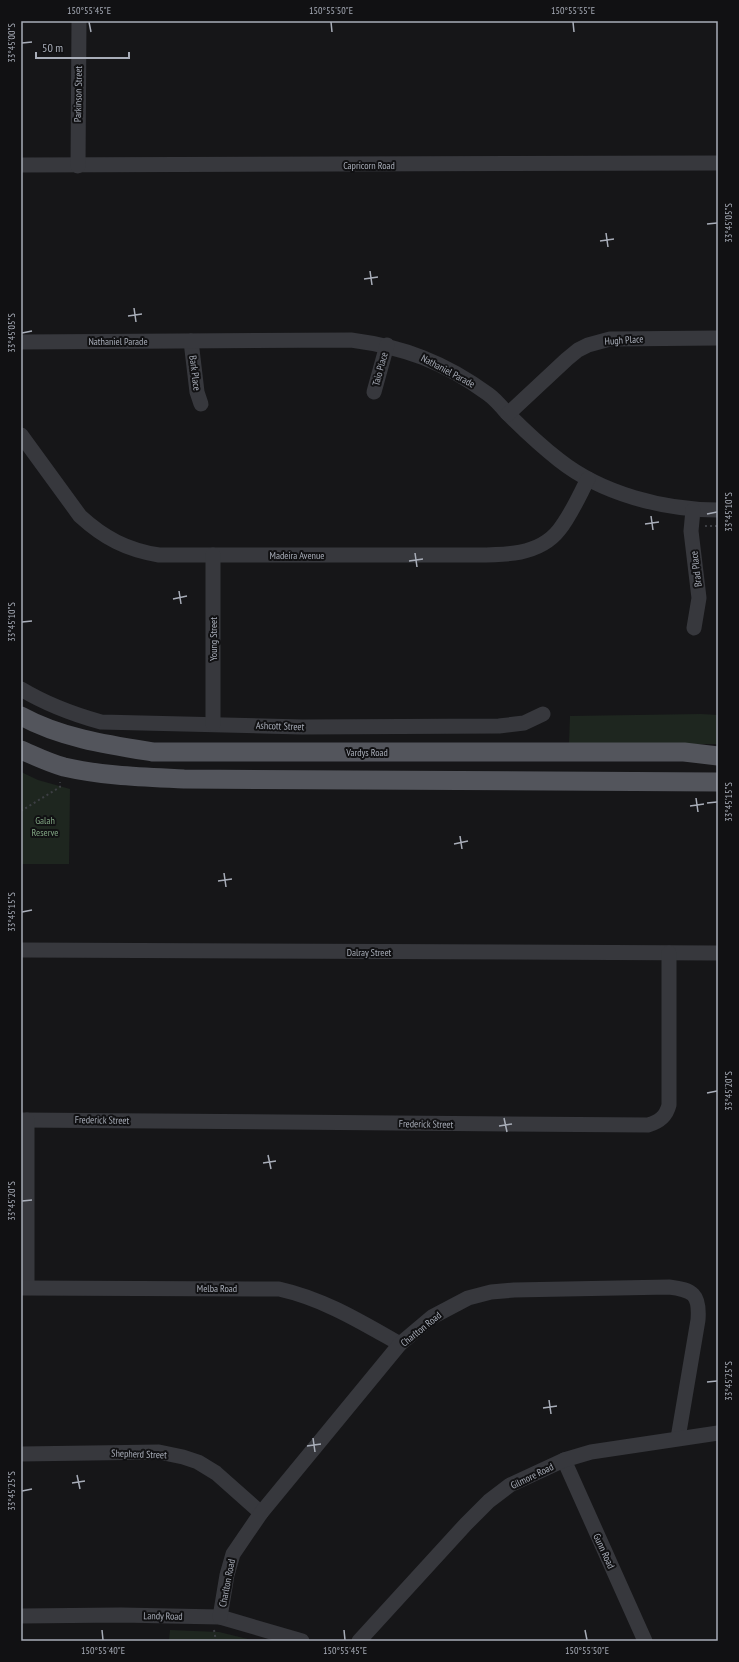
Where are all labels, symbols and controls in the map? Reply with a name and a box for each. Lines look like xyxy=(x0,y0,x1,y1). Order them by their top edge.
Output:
text: 150°55'45"E xyxy=(67,4,111,17)
text: 150°55'50"E xyxy=(309,4,353,17)
text: 150°55'55"E xyxy=(551,4,595,17)
text: 33°45'00"S xyxy=(5,23,18,63)
scale bar xyxy=(36,34,129,60)
text: 50 m xyxy=(42,40,63,55)
street label: Parkinson Street xyxy=(71,65,85,122)
street label: Capricorn Road xyxy=(343,159,395,172)
text: 33°45'05"S xyxy=(722,203,735,243)
text: 33°45'05"S xyxy=(5,313,18,353)
street label: Hugh Place xyxy=(604,332,644,348)
street label: Nathaniel Parade xyxy=(88,335,148,348)
street label: Taio Place xyxy=(369,351,391,387)
street label: Nathaniel Parade xyxy=(419,351,477,391)
street label: Bark Place xyxy=(186,355,204,391)
text: 33°45'10"S xyxy=(722,492,735,532)
street label: Madeira Avenue xyxy=(270,549,324,562)
street label: Brad Place xyxy=(687,550,705,588)
text: 33°45'10"S xyxy=(5,602,18,642)
street label: Young Street xyxy=(207,617,220,661)
street label: Ashcott Street xyxy=(256,719,305,733)
street label: Vardys Road xyxy=(345,746,388,759)
text: 33°45'15"S xyxy=(722,782,735,822)
park label: Galah Reserve xyxy=(32,814,58,839)
text: 33°45'15"S xyxy=(5,892,18,932)
street label: Dalray Street xyxy=(347,946,392,959)
text: 33°45'20"S xyxy=(722,1071,735,1111)
street label: Frederick Street xyxy=(75,1113,130,1127)
street label: Frederick Street xyxy=(399,1117,454,1131)
text: 33°45'20"S xyxy=(5,1181,18,1221)
street label: Melba Road xyxy=(197,1282,237,1295)
street label: Charlton Road xyxy=(398,1309,444,1349)
text: 33°45'25"S xyxy=(722,1361,735,1401)
street label: Shepherd Street xyxy=(111,1447,167,1461)
street label: Gilmore Road xyxy=(508,1460,556,1492)
text: 33°45'25"S xyxy=(5,1471,18,1511)
street label: Gunn Road xyxy=(590,1531,618,1571)
street label: Charlton Road xyxy=(216,1558,238,1608)
street label: Landy Road xyxy=(143,1609,183,1623)
text: 150°55'40"E xyxy=(81,1644,125,1657)
text: 150°55'45"E xyxy=(323,1644,367,1657)
text: 150°55'50"E xyxy=(565,1644,609,1657)

